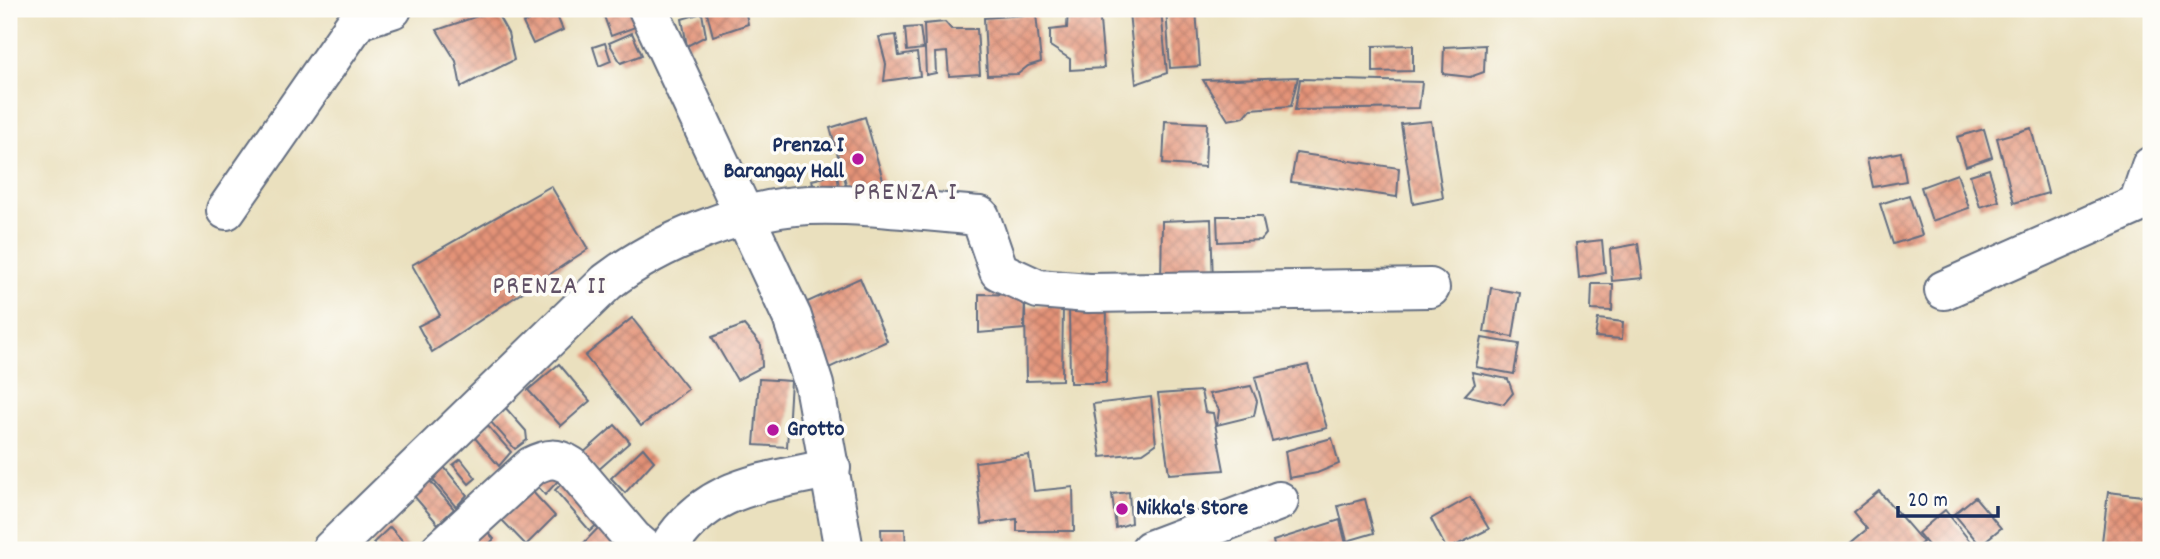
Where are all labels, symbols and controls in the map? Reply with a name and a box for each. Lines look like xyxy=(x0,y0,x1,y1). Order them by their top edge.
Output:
place label: Prenza I Barangay Hall xyxy=(723,130,845,189)
marker: Prenza I Barangay Hall xyxy=(850,151,866,167)
district label: PRENZA I xyxy=(854,175,958,212)
district label: PRENZA II xyxy=(493,269,607,306)
place label: Grotto xyxy=(787,414,845,447)
marker: Grotto xyxy=(765,422,781,438)
scale bar xyxy=(1898,475,1997,519)
text: 20 m xyxy=(1908,487,1948,517)
place label: Nikka's Store xyxy=(1136,493,1248,526)
marker: Nikka's Store xyxy=(1114,501,1130,517)

